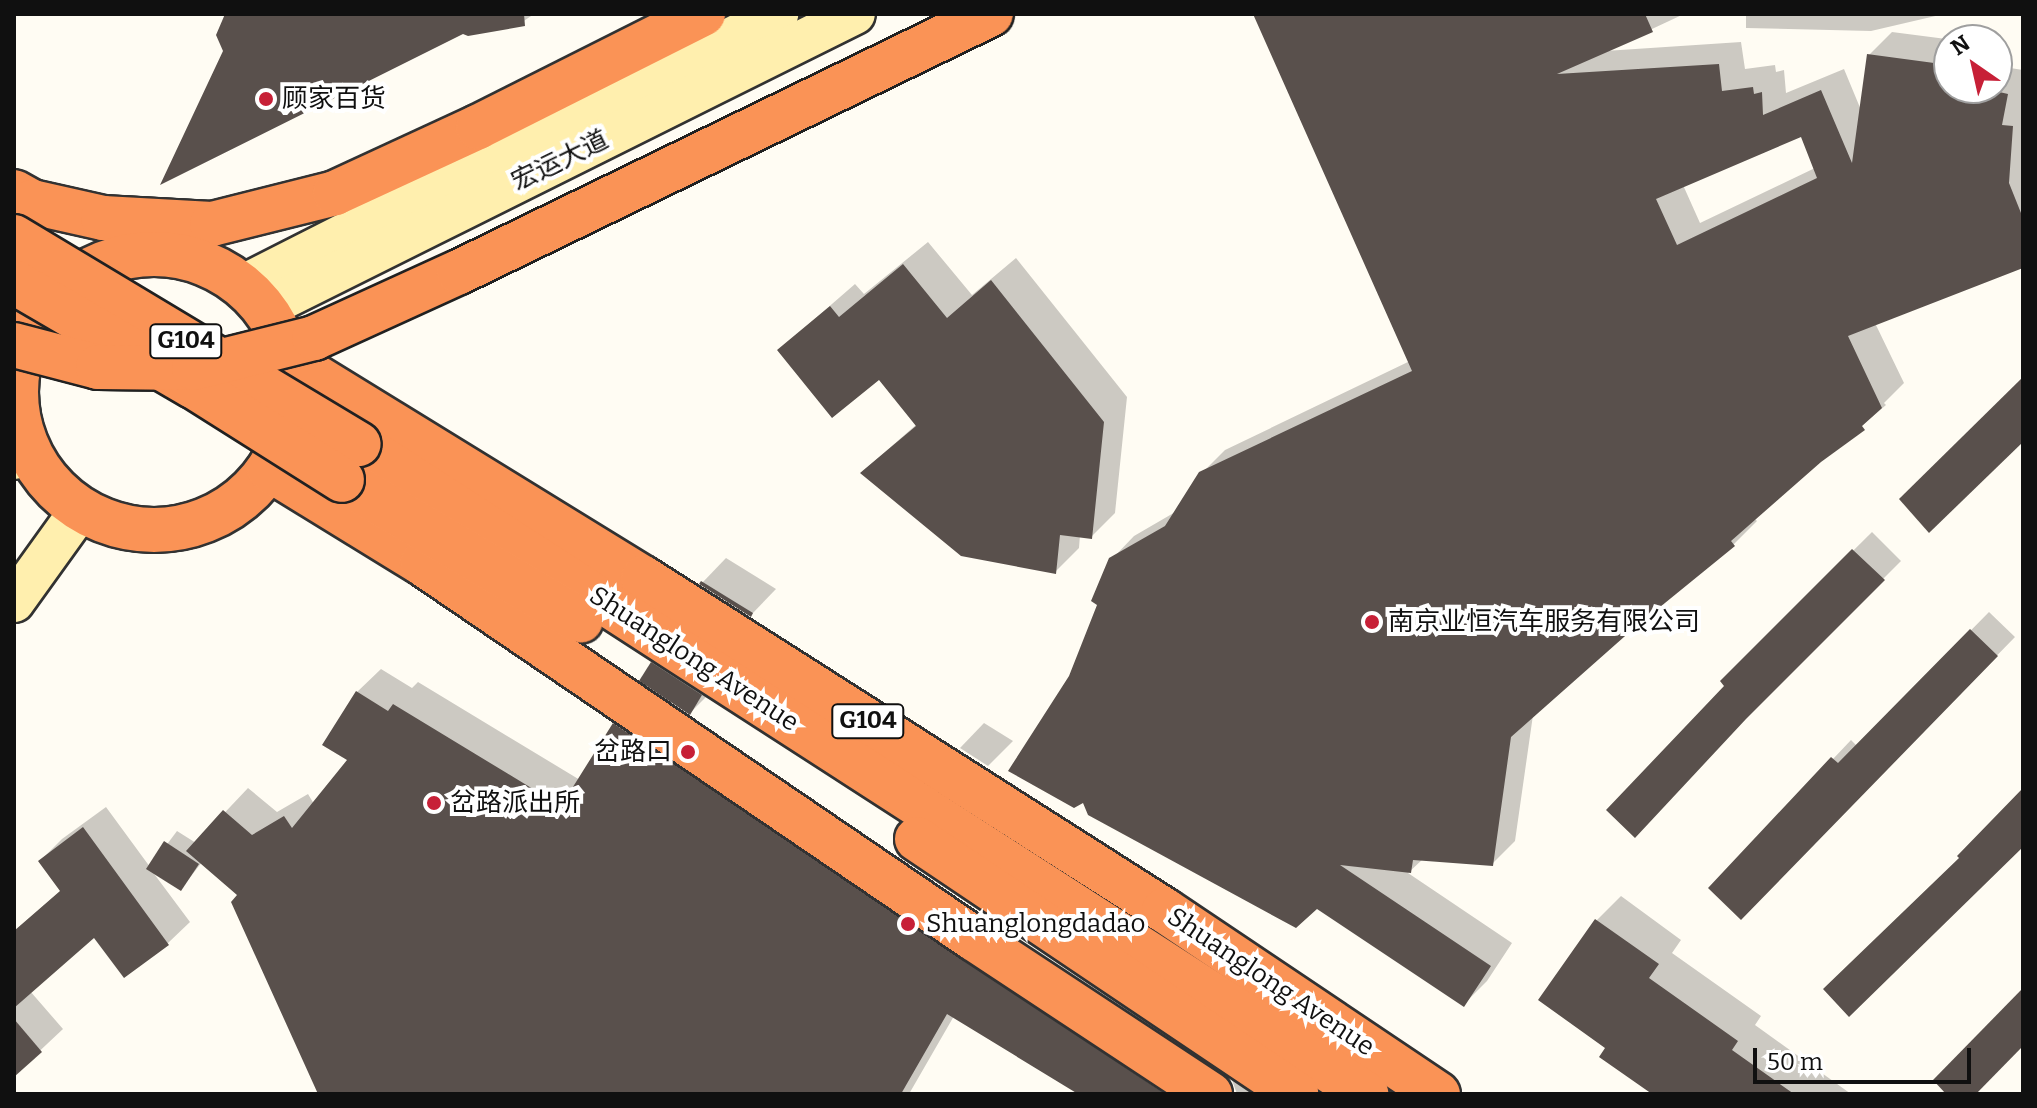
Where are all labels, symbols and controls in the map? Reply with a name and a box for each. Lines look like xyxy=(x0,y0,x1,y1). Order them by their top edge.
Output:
north arrow xyxy=(1933,24,2013,104)
text: N xyxy=(1946,29,1975,61)
place label: 顾家百货 xyxy=(282,83,386,115)
marker: 顾家百货 xyxy=(257,90,275,108)
street label: 宏运大道 xyxy=(506,124,614,198)
road number: G104 xyxy=(148,321,224,361)
street label: Shuanglong Avenue xyxy=(584,580,804,738)
place label: 南京业恒汽车服务有限公司 xyxy=(1388,606,1700,638)
marker: 南京业恒汽车服务有限公司 xyxy=(1363,613,1381,631)
road number: G104 xyxy=(830,701,906,741)
place label: 岔路口 xyxy=(594,736,672,768)
marker: 岔路口 xyxy=(679,743,697,761)
place label: 岔路派出所 xyxy=(450,787,580,819)
marker: 岔路派出所 xyxy=(425,794,443,812)
street label: Shuanglong Avenue xyxy=(1162,901,1380,1063)
place label: Shuanglongdadao xyxy=(926,908,1145,940)
marker: Shuanglongdadao xyxy=(897,913,919,935)
scale bar xyxy=(1757,1032,1975,1082)
text: 50 m xyxy=(1767,1048,1823,1076)

